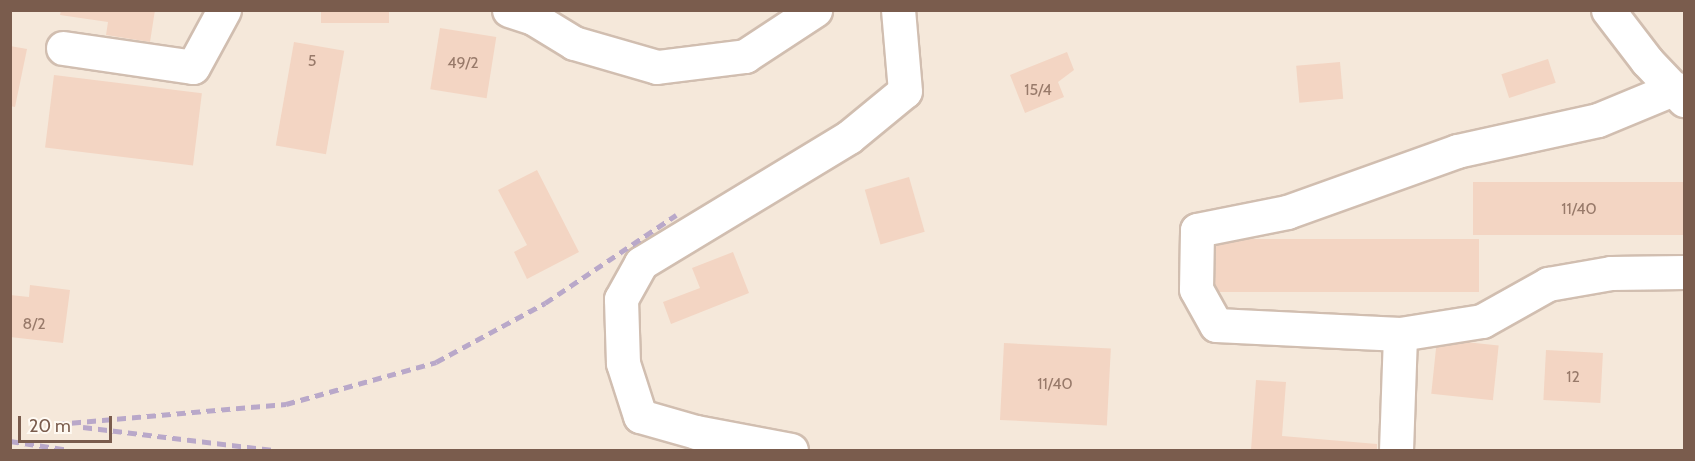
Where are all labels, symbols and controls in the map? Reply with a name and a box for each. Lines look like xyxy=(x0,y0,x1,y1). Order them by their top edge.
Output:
house number: 5 xyxy=(308,51,316,71)
house number: 49/2 xyxy=(447,53,479,73)
house number: 15/4 xyxy=(1024,80,1052,100)
house number: 11/40 xyxy=(1561,199,1597,219)
house number: 8/2 xyxy=(22,314,46,334)
house number: 12 xyxy=(1566,367,1580,387)
house number: 11/40 xyxy=(1037,374,1073,394)
scale bar xyxy=(21,404,116,442)
text: 20 m xyxy=(29,415,71,437)

